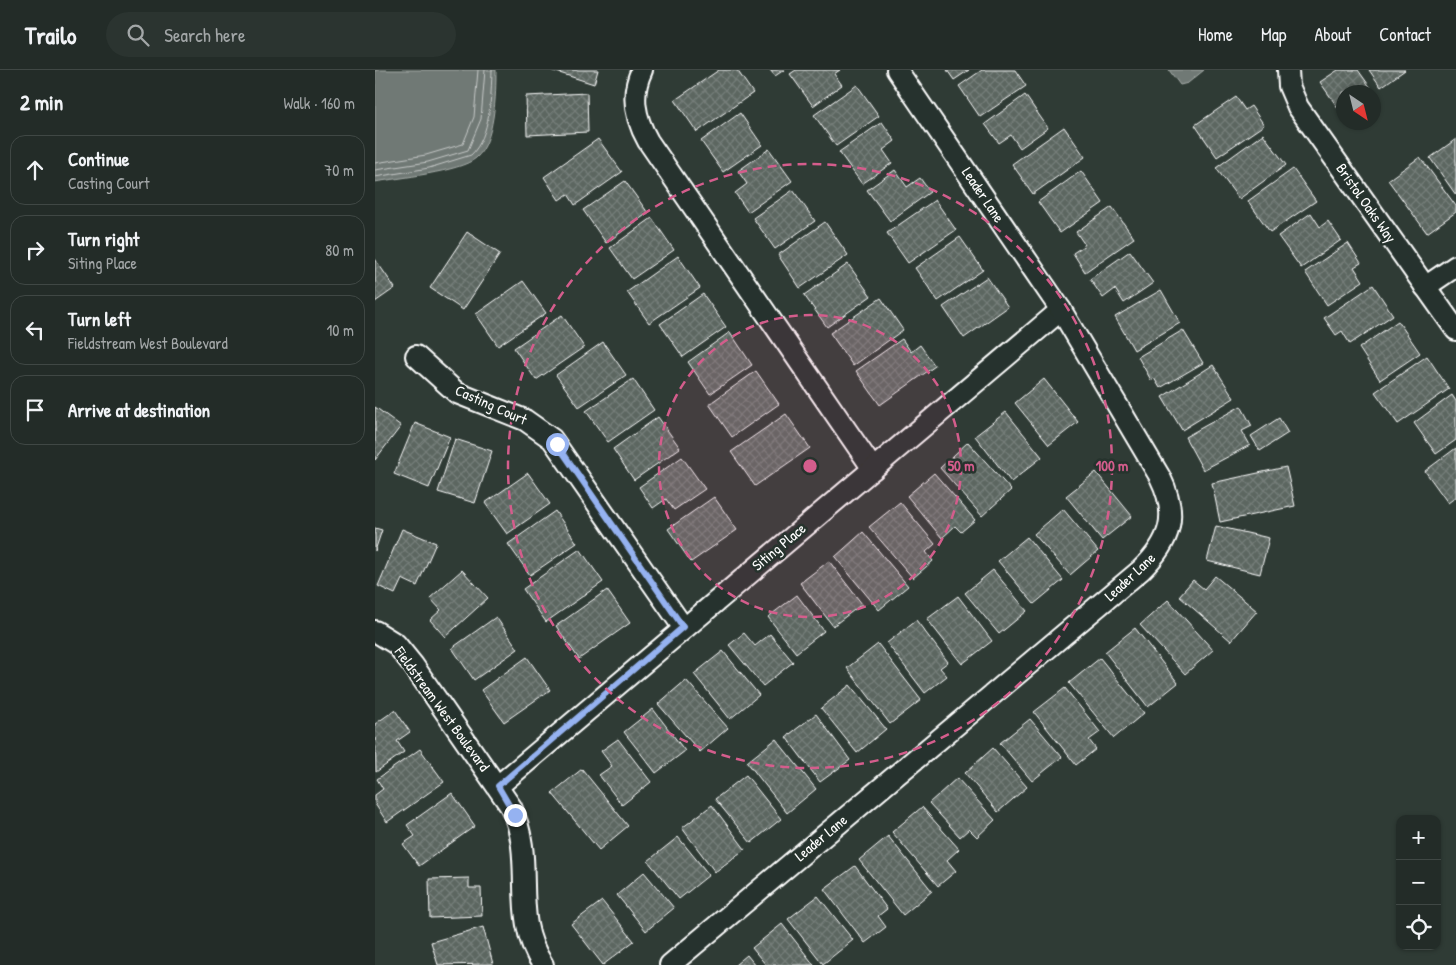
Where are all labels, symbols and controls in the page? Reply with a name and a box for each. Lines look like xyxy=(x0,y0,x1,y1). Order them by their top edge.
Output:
search box xyxy=(106,12,456,57)
text: Trailo xyxy=(25,19,76,51)
icon: search xyxy=(124,21,152,49)
text: Search here xyxy=(164,22,246,48)
text: Home xyxy=(1198,22,1233,47)
text: Map xyxy=(1261,22,1286,47)
text: About xyxy=(1314,22,1351,47)
text: Contact xyxy=(1379,22,1431,47)
north arrow xyxy=(1336,85,1381,130)
text: 2 min xyxy=(20,88,63,117)
text: Walk · 160 m xyxy=(283,92,355,114)
text: Continue xyxy=(68,146,129,172)
icon: ahead xyxy=(21,156,49,184)
text: 70 m xyxy=(324,159,354,181)
street label: Bristol Oaks Way xyxy=(1331,159,1401,247)
street label: Leader Lane xyxy=(957,163,1010,227)
text: Casting Court xyxy=(68,172,150,194)
text: Turn right xyxy=(68,226,139,252)
icon: right xyxy=(21,236,49,264)
text: 80 m xyxy=(325,239,354,261)
text: Siting Place xyxy=(68,252,137,274)
text: Turn left xyxy=(68,306,131,332)
icon: left xyxy=(21,316,49,344)
text: 10 m xyxy=(326,319,354,341)
text: Fieldstream West Boulevard xyxy=(68,332,228,354)
street label: Casting Court xyxy=(452,379,531,430)
icon: arrive xyxy=(21,396,49,424)
text: Arrive at destination xyxy=(68,397,210,423)
route start xyxy=(546,433,569,456)
text: 50 m xyxy=(948,455,974,476)
text: 100 m xyxy=(1096,455,1128,476)
centre of rings xyxy=(801,457,819,475)
street label: Siting Place xyxy=(747,518,810,575)
street label: Leader Lane xyxy=(1100,548,1160,606)
street label: Fieldstream West Boulevard xyxy=(389,641,495,776)
route end xyxy=(504,804,527,827)
street label: Leader Lane xyxy=(790,809,851,866)
map controls xyxy=(1396,815,1441,950)
button: + xyxy=(1396,815,1441,860)
button: − xyxy=(1396,860,1441,905)
button: locate xyxy=(1396,905,1441,950)

